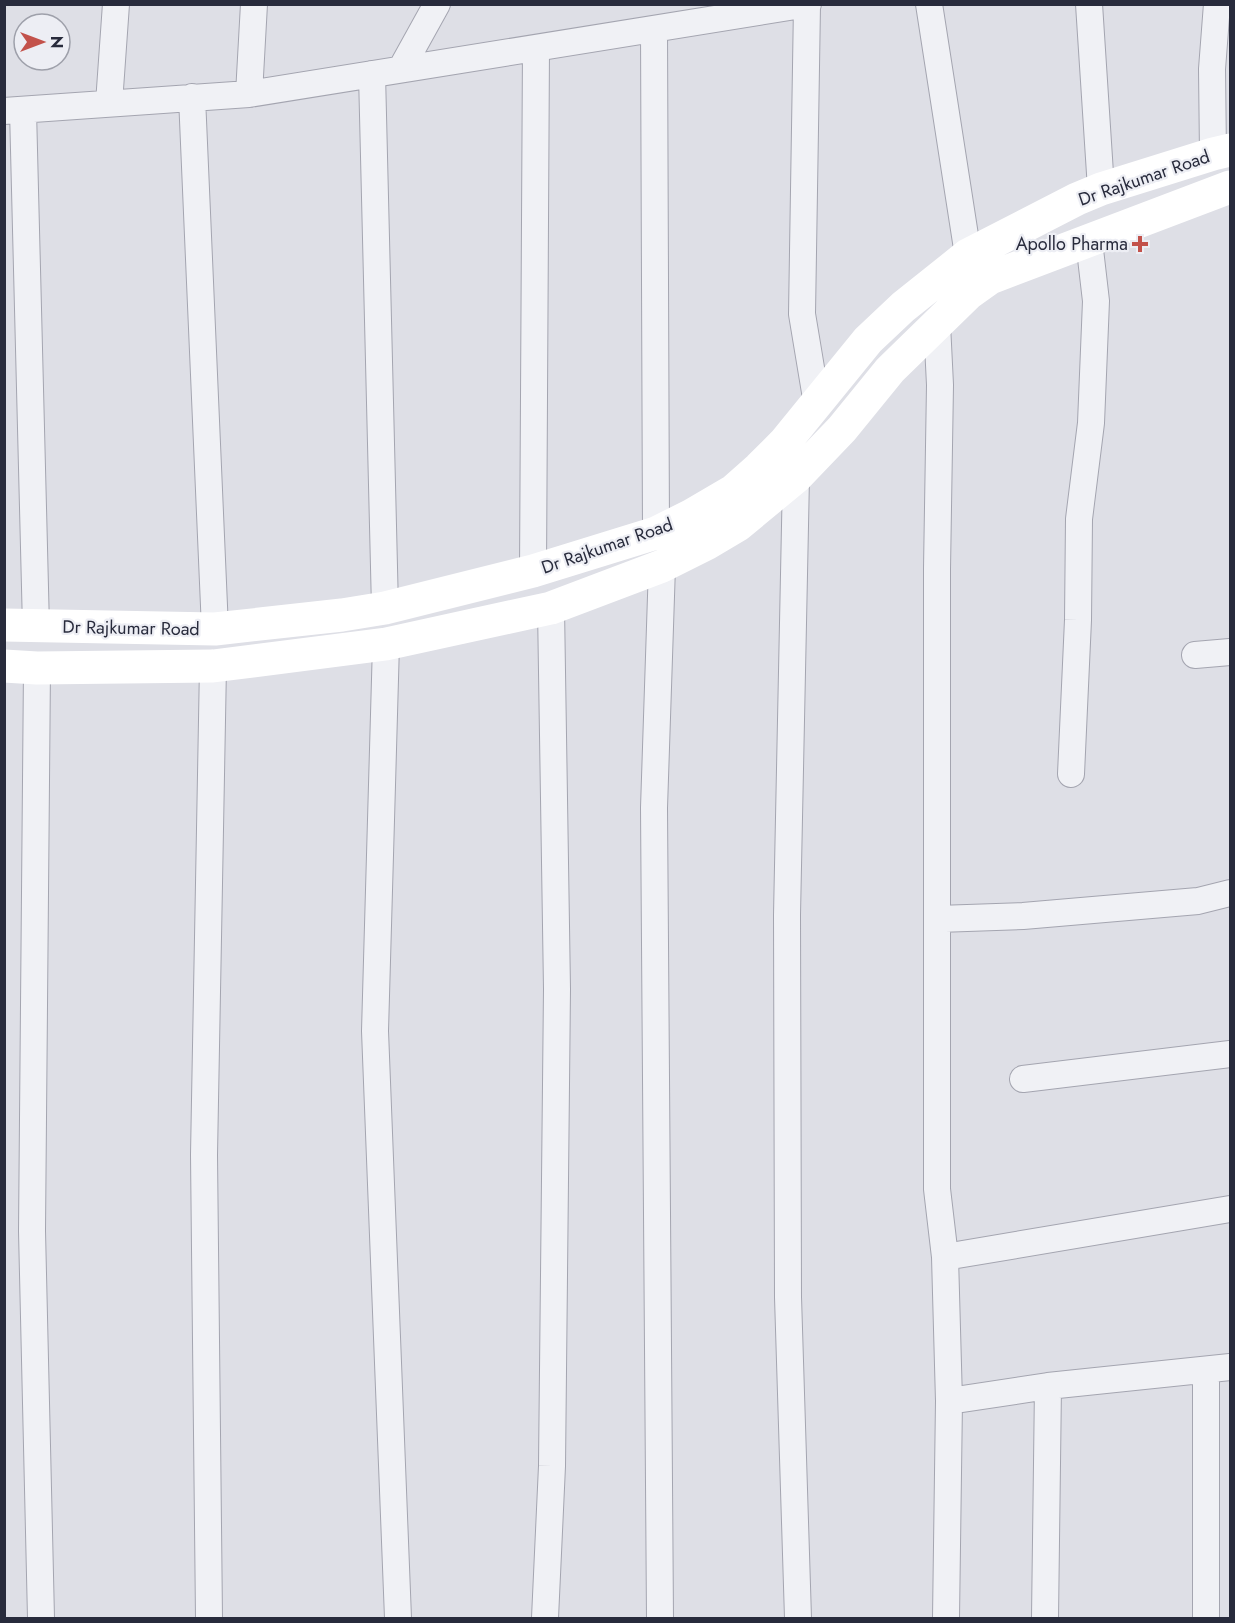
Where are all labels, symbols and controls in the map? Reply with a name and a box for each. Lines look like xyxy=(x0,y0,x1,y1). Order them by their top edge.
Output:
north arrow xyxy=(12,12,72,72)
text: N xyxy=(45,36,68,48)
street label: Dr Rajkumar Road xyxy=(1075,143,1213,213)
place label: Apollo Pharma xyxy=(1016,231,1128,257)
marker: Apollo Pharma xyxy=(1133,237,1147,251)
street label: Dr Rajkumar Road xyxy=(538,511,676,581)
street label: Dr Rajkumar Road xyxy=(62,614,200,642)

